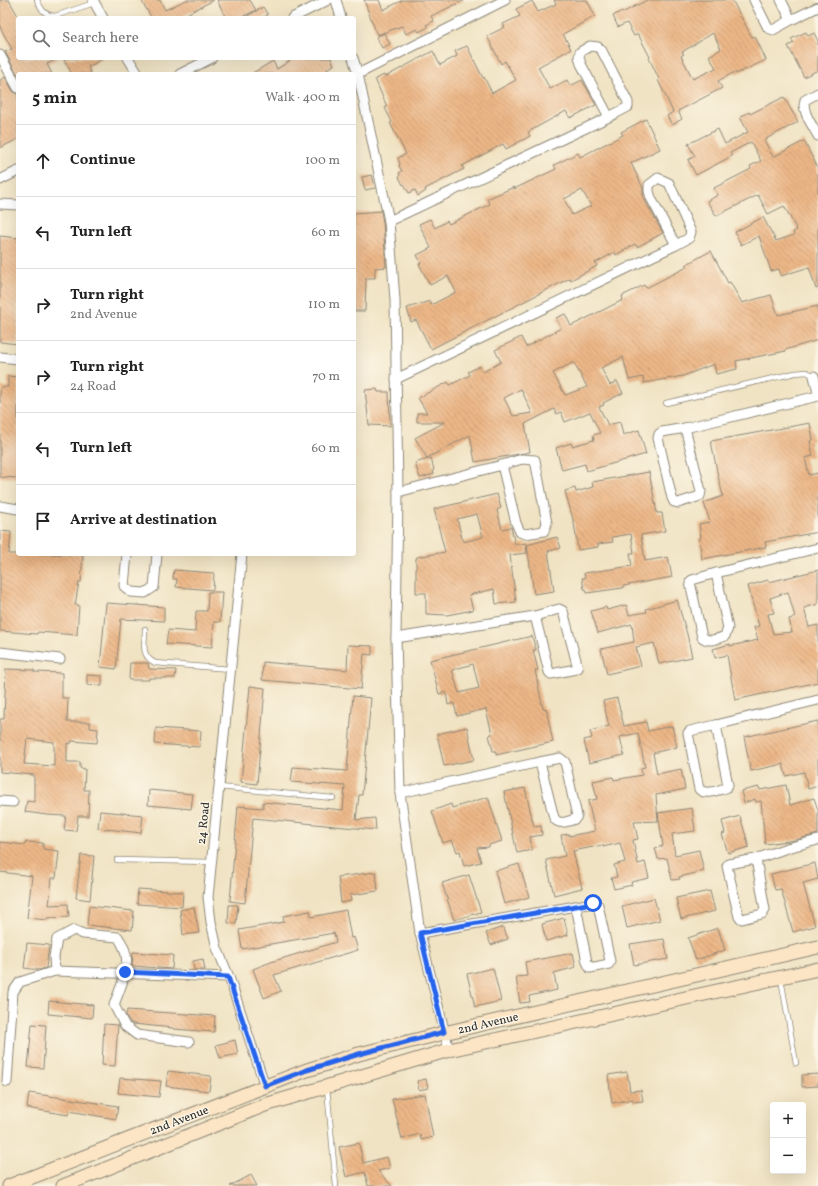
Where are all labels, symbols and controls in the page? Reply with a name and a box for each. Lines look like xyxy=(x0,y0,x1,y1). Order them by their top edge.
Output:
search box xyxy=(16,16,356,60)
icon: search xyxy=(30,27,52,49)
text: Search here xyxy=(62,28,139,49)
text: 5 min xyxy=(32,87,77,110)
text: Walk · 400 m xyxy=(265,89,340,107)
icon: ahead xyxy=(32,150,54,172)
text: Continue xyxy=(70,150,135,171)
text: 100 m xyxy=(305,152,340,170)
icon: left xyxy=(32,222,54,244)
text: Turn left xyxy=(70,222,132,243)
text: 60 m xyxy=(312,224,340,242)
text: Turn right xyxy=(70,285,144,306)
icon: right xyxy=(32,294,54,316)
text: 110 m xyxy=(308,296,340,314)
text: 2nd Avenue xyxy=(70,306,137,324)
text: Turn right xyxy=(70,357,144,378)
icon: right xyxy=(32,366,54,388)
text: 70 m xyxy=(312,368,340,386)
text: 24 Road xyxy=(70,378,116,396)
icon: left xyxy=(32,438,54,460)
text: Turn left xyxy=(70,438,132,459)
text: 60 m xyxy=(312,440,340,458)
icon: arrive xyxy=(32,510,54,532)
text: Arrive at destination xyxy=(70,510,217,531)
street label: 24 Road xyxy=(194,801,214,845)
route start xyxy=(584,894,602,912)
route end xyxy=(116,963,134,981)
street label: 2nd Avenue xyxy=(456,1009,521,1039)
street label: 2nd Avenue xyxy=(148,1102,211,1140)
map controls xyxy=(770,1102,806,1174)
button: + xyxy=(770,1102,806,1138)
button: − xyxy=(770,1138,806,1174)

